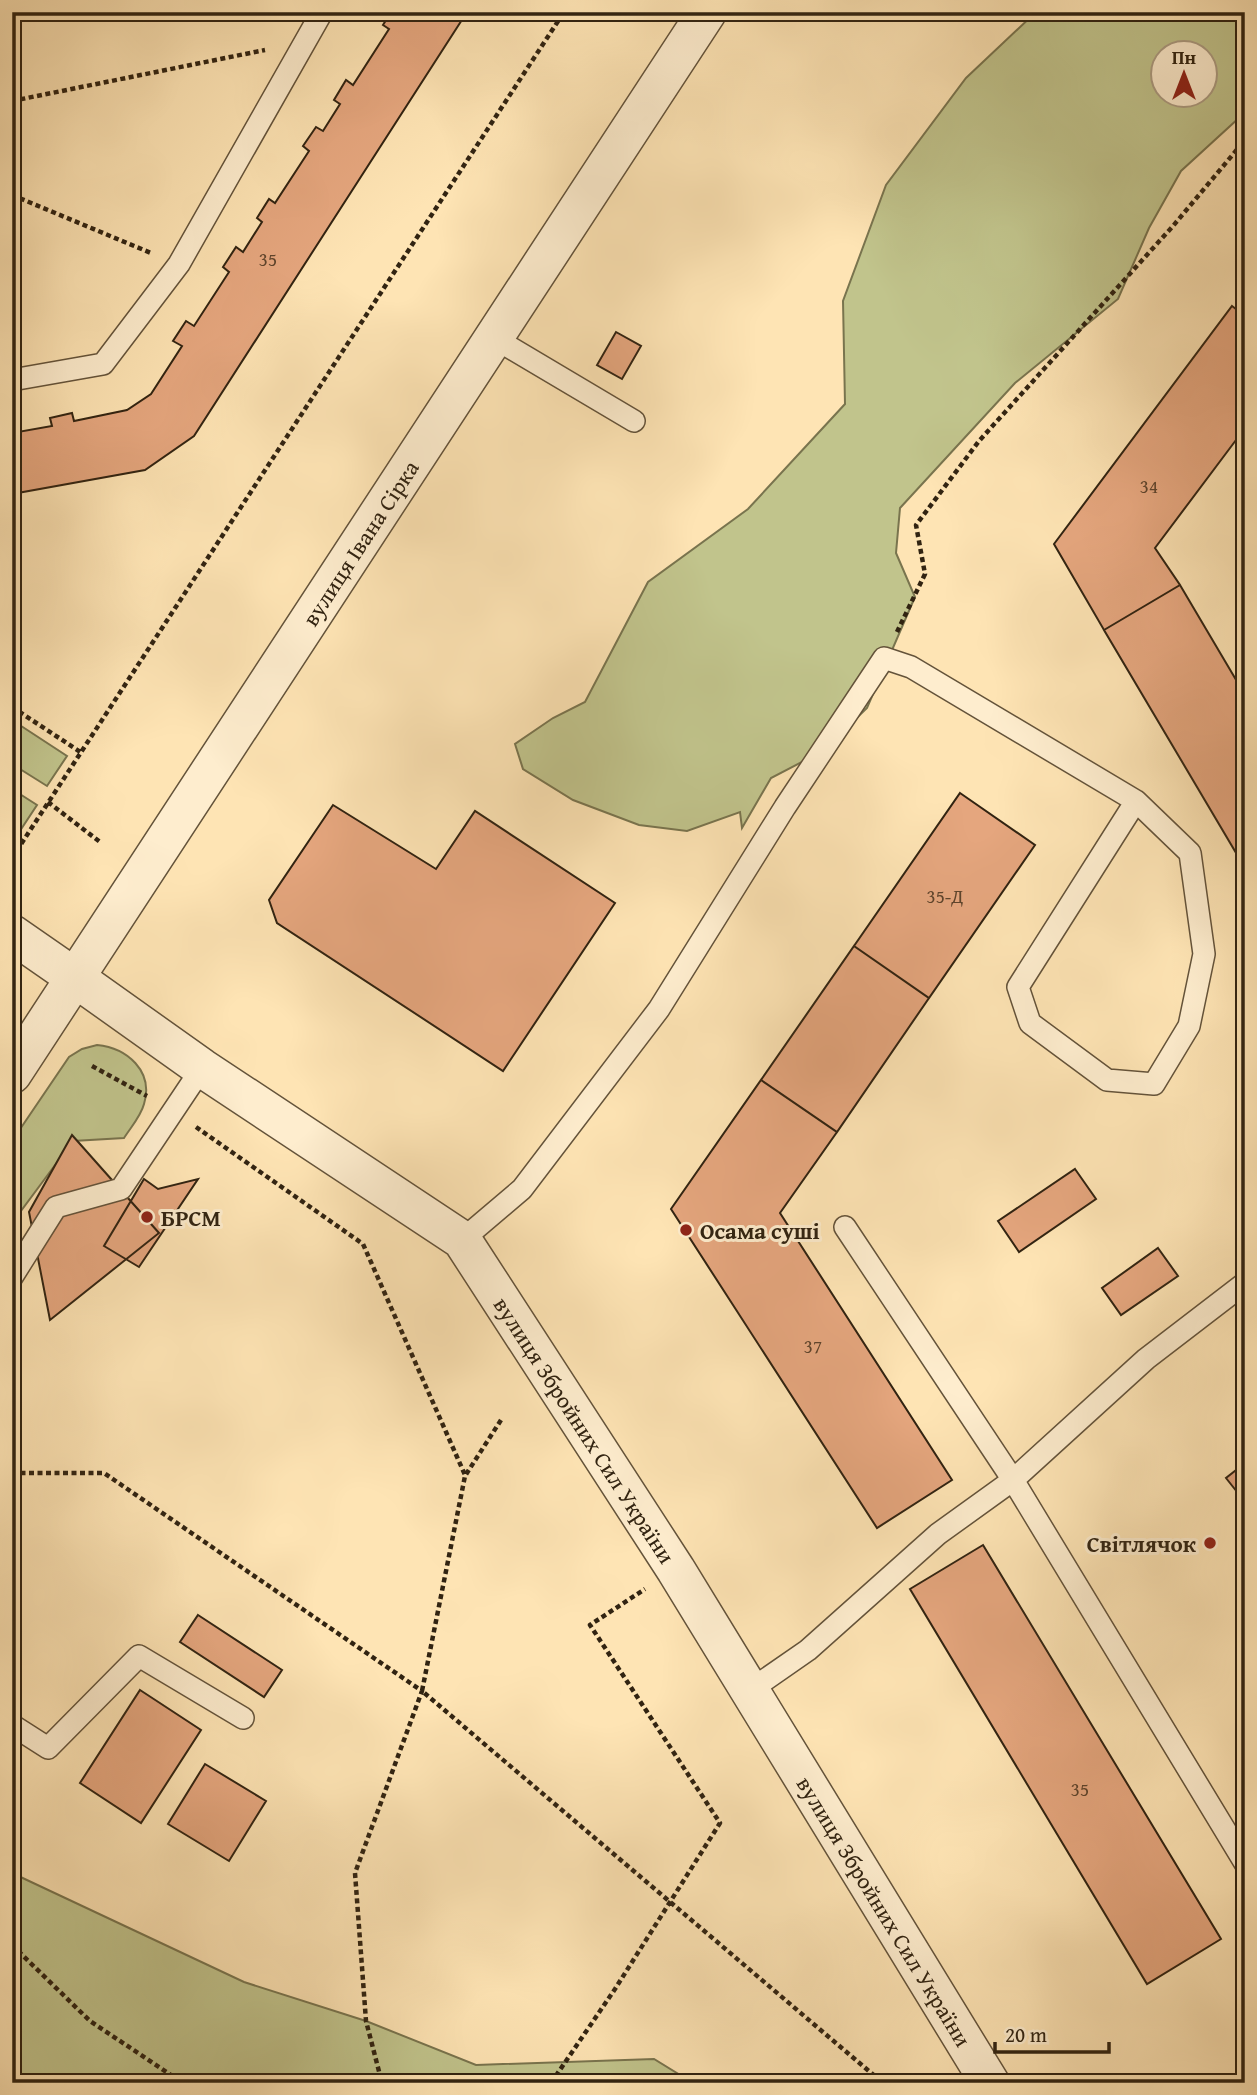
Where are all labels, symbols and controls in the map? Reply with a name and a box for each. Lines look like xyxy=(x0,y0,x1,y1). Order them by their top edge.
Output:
north arrow xyxy=(1148,38,1218,108)
text: Пн xyxy=(1172,43,1197,71)
house number: 35 xyxy=(259,245,277,273)
street label: вулиця Івана Сірка xyxy=(293,453,426,632)
house number: 34 xyxy=(1140,472,1158,500)
house number: 35-Д xyxy=(927,882,963,910)
place label: БРСМ xyxy=(161,1201,221,1234)
marker: БРСМ xyxy=(139,1209,155,1225)
place label: Осама суші xyxy=(700,1214,820,1247)
marker: Осама суші xyxy=(678,1222,694,1238)
street label: вулиця Збройних Сил України xyxy=(486,1290,684,1570)
house number: 37 xyxy=(804,1332,822,1360)
place label: Світлячок xyxy=(1087,1527,1197,1560)
marker: Світлячок xyxy=(1202,1535,1218,1551)
street label: вулиця Збройних Сил України xyxy=(789,1769,980,2053)
house number: 35 xyxy=(1071,1775,1089,1803)
scale bar xyxy=(995,2011,1108,2055)
text: 20 m xyxy=(1005,2019,1047,2050)

